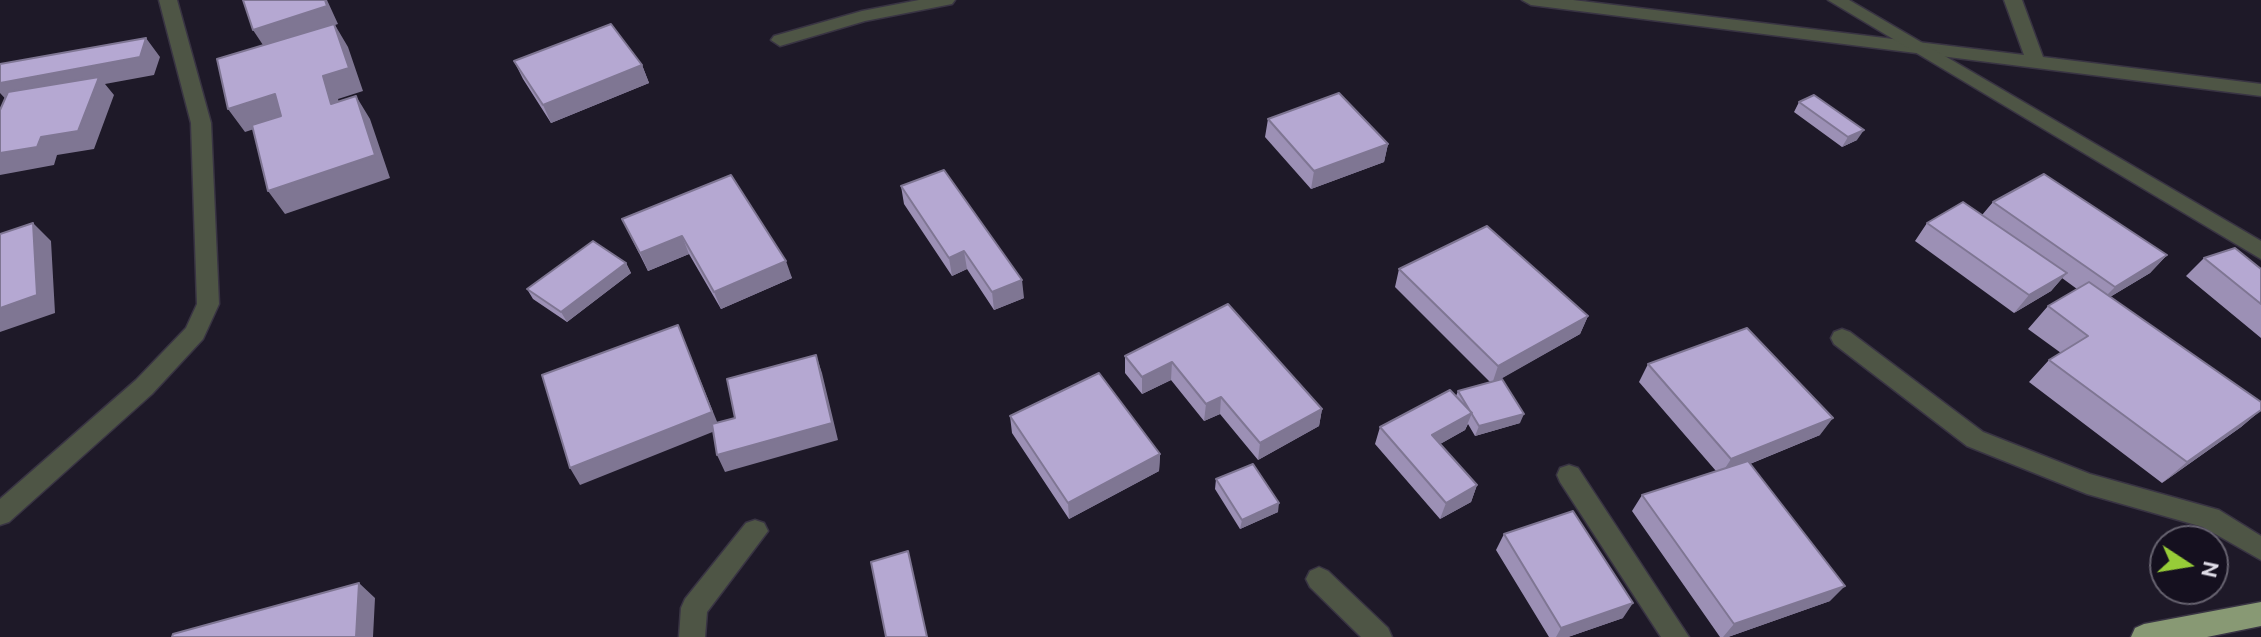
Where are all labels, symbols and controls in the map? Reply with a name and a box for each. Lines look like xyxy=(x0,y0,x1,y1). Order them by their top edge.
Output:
north arrow xyxy=(2149,525,2229,605)
text: N xyxy=(2197,559,2225,580)

